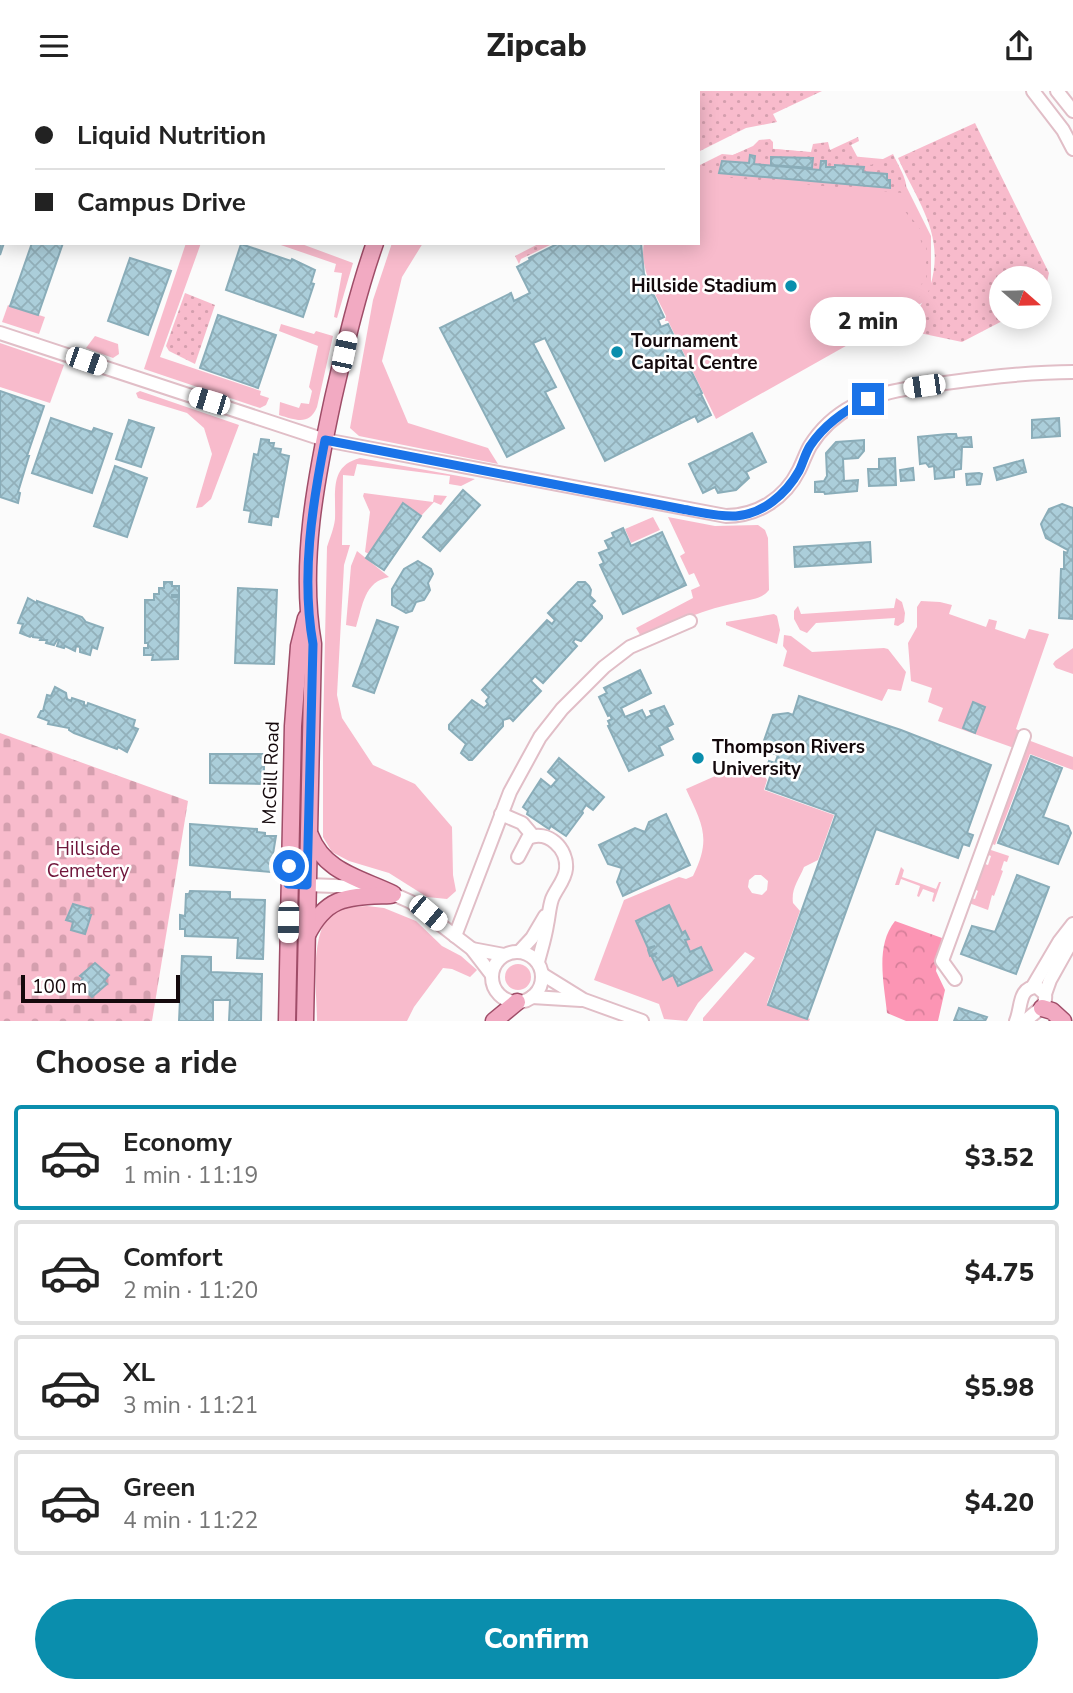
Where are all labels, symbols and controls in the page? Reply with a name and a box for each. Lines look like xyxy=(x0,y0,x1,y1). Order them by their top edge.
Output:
text: Zipcab xyxy=(486,24,587,67)
icon: menu xyxy=(35,27,73,65)
icon: share xyxy=(1000,27,1038,65)
text: Liquid Nutrition xyxy=(77,118,266,153)
text: Campus Drive xyxy=(77,185,246,220)
north arrow xyxy=(989,266,1052,329)
map controls xyxy=(989,266,1052,329)
place label: Hillside Stadium xyxy=(631,273,777,299)
marker: Hillside Stadium xyxy=(783,278,799,294)
callout: 2 min xyxy=(810,297,926,347)
text: 2 min xyxy=(838,306,898,337)
place label: Tournament Capital Centre xyxy=(631,328,758,376)
car xyxy=(330,329,359,375)
car xyxy=(63,344,110,378)
marker: Tournament Capital Centre xyxy=(609,344,625,360)
car xyxy=(902,373,947,399)
route end xyxy=(852,383,884,415)
car xyxy=(186,385,233,417)
street label: McGill Road xyxy=(256,721,286,825)
place label: Thompson Rivers University xyxy=(712,734,865,782)
marker: Thompson Rivers University xyxy=(690,750,706,766)
park label: Hillside Cemetery xyxy=(47,836,129,884)
route start xyxy=(273,850,305,882)
car xyxy=(406,891,451,935)
car xyxy=(278,901,299,943)
scale bar xyxy=(21,972,180,1004)
text: 100 m xyxy=(32,974,87,1000)
text: Choose a ride xyxy=(35,1041,237,1084)
text: Economy xyxy=(123,1125,232,1160)
icon: car xyxy=(39,1126,102,1189)
text: $3.52 xyxy=(965,1140,1034,1175)
text: 1 min · 11:19 xyxy=(123,1160,258,1191)
text: Comfort xyxy=(123,1240,223,1275)
icon: car xyxy=(39,1241,102,1304)
text: $4.75 xyxy=(965,1255,1034,1290)
text: 2 min · 11:20 xyxy=(123,1275,258,1306)
text: XL xyxy=(123,1355,155,1390)
icon: car xyxy=(39,1356,102,1419)
text: $5.98 xyxy=(965,1370,1034,1405)
text: 3 min · 11:21 xyxy=(123,1390,258,1421)
text: Green xyxy=(123,1470,196,1505)
icon: car xyxy=(39,1471,102,1534)
text: $4.20 xyxy=(965,1485,1034,1520)
text: 4 min · 11:22 xyxy=(123,1505,258,1536)
button: Confirm xyxy=(35,1599,1038,1679)

